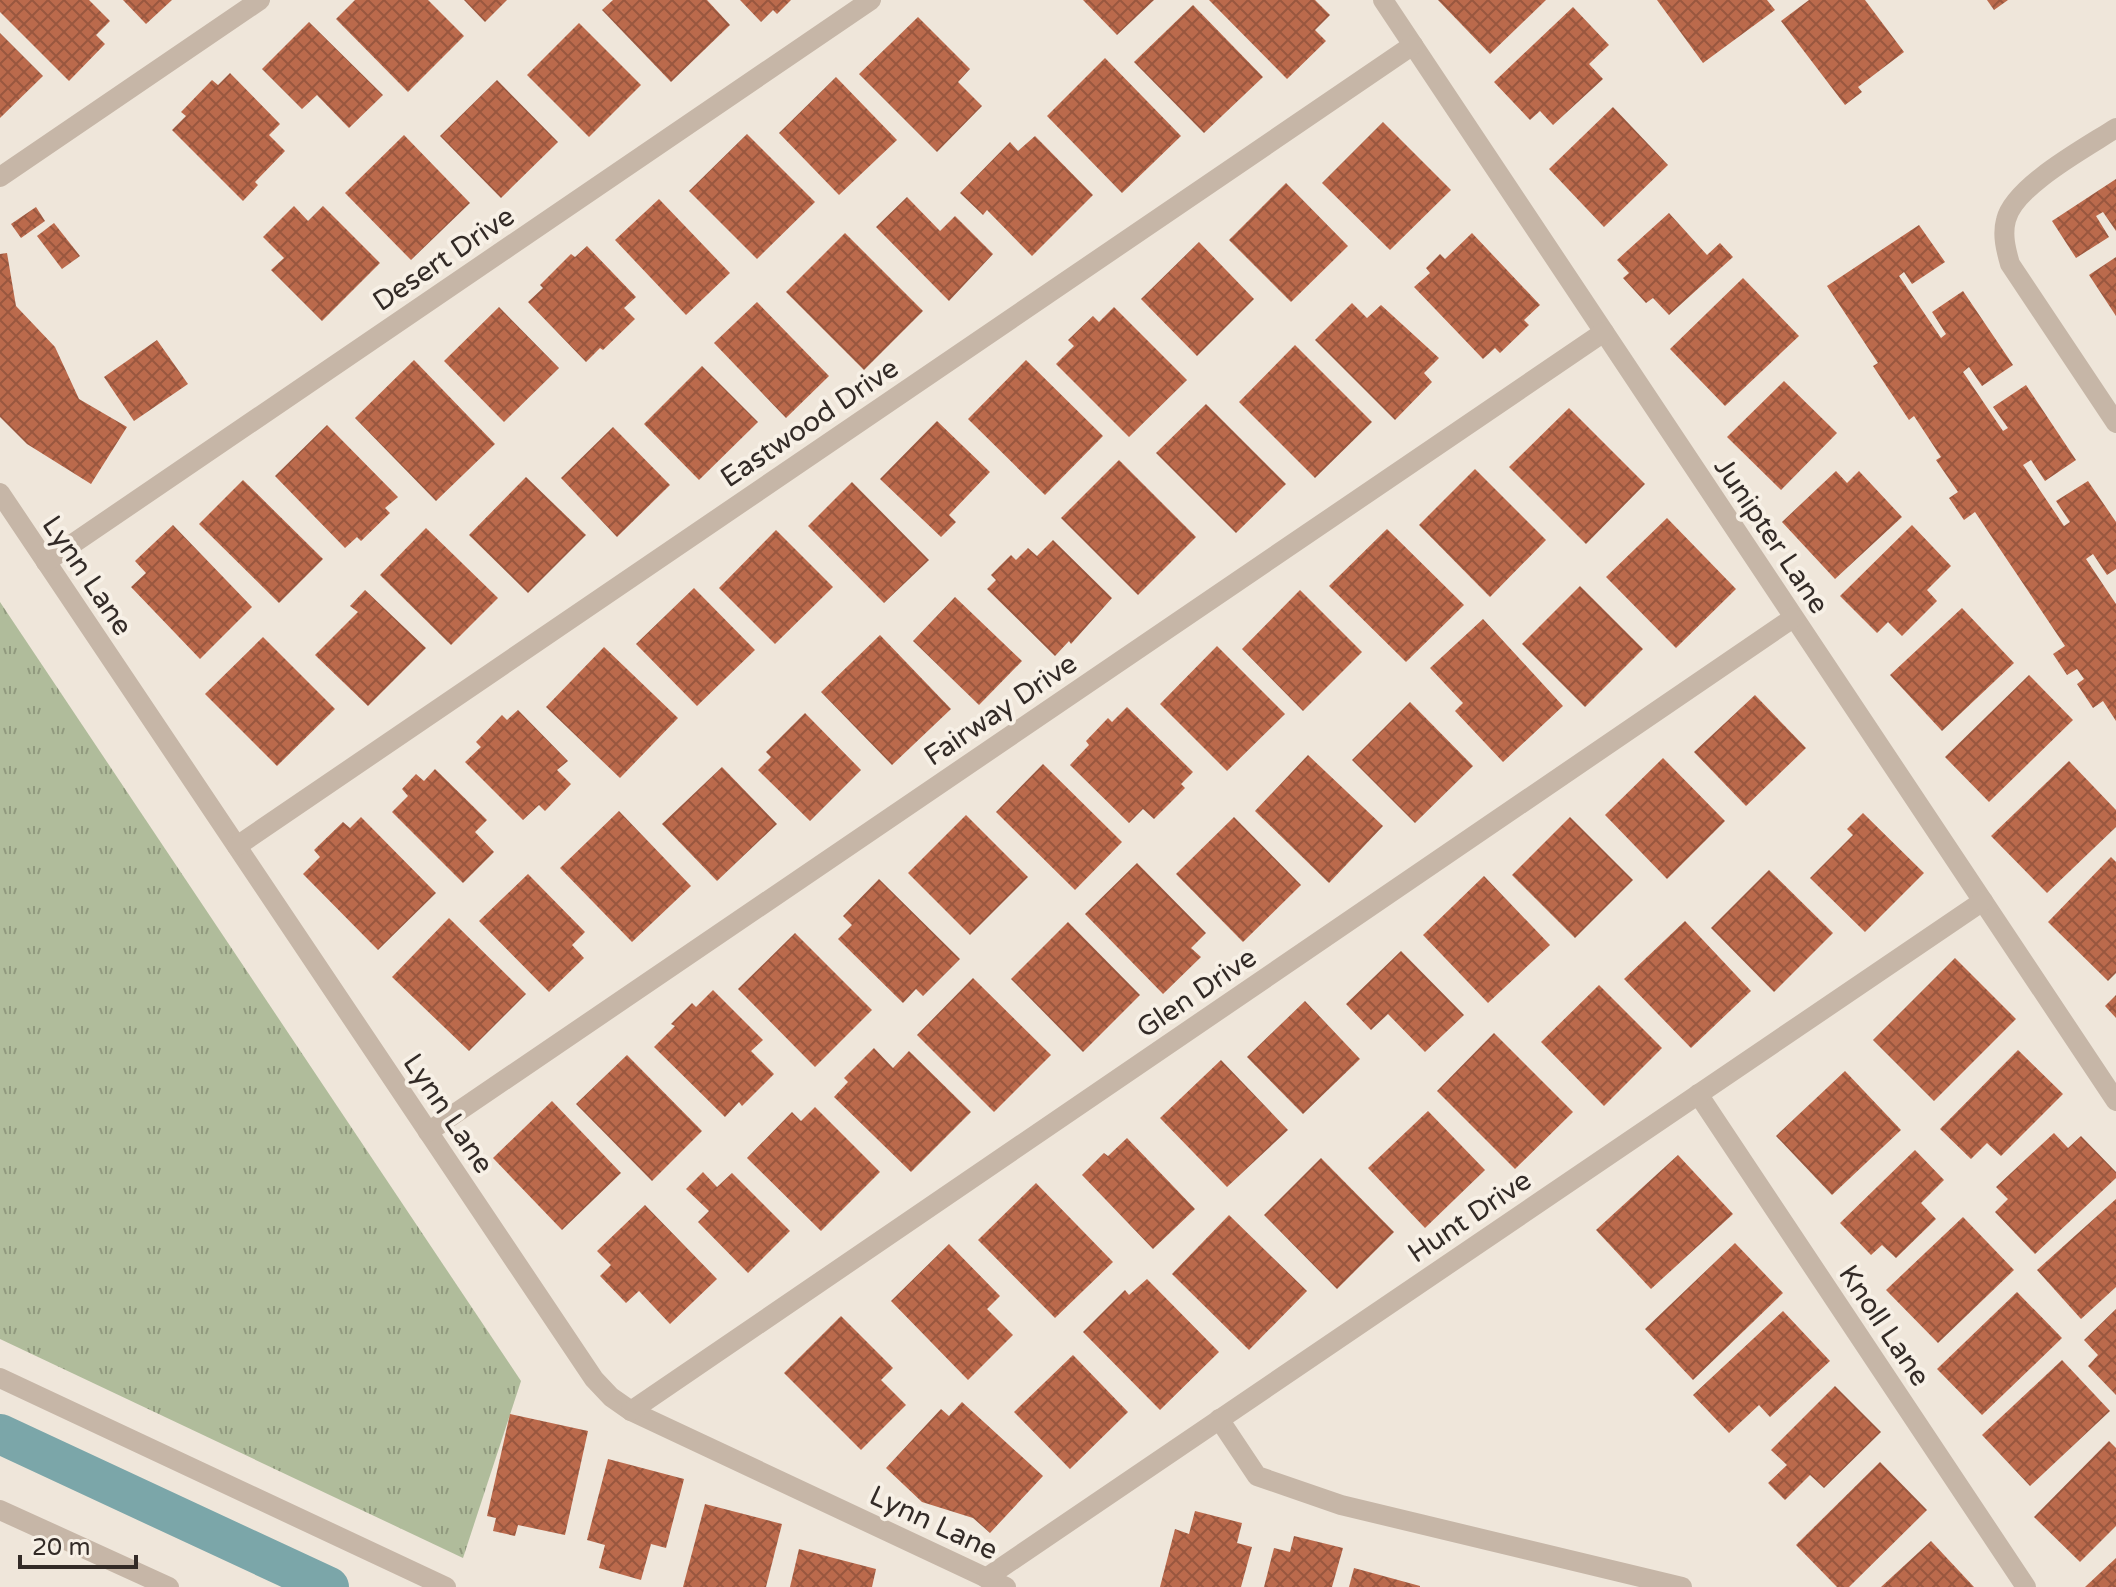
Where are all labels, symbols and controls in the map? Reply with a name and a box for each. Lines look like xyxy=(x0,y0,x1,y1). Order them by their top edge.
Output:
street label: Desert Drive xyxy=(366,199,521,319)
street label: Eastwood Drive xyxy=(714,351,905,495)
street label: Junipter Lane xyxy=(1707,451,1836,620)
street label: Lynn Lane xyxy=(35,509,140,642)
street label: Fairway Drive xyxy=(918,646,1083,773)
street label: Glen Drive xyxy=(1130,940,1263,1045)
street label: Lynn Lane xyxy=(396,1047,501,1180)
street label: Hunt Drive xyxy=(1401,1163,1538,1270)
street label: Knoll Lane xyxy=(1831,1259,1937,1393)
street label: Lynn Lane xyxy=(864,1478,1003,1567)
scale bar xyxy=(20,1519,136,1569)
text: 20 m xyxy=(32,1533,90,1562)

